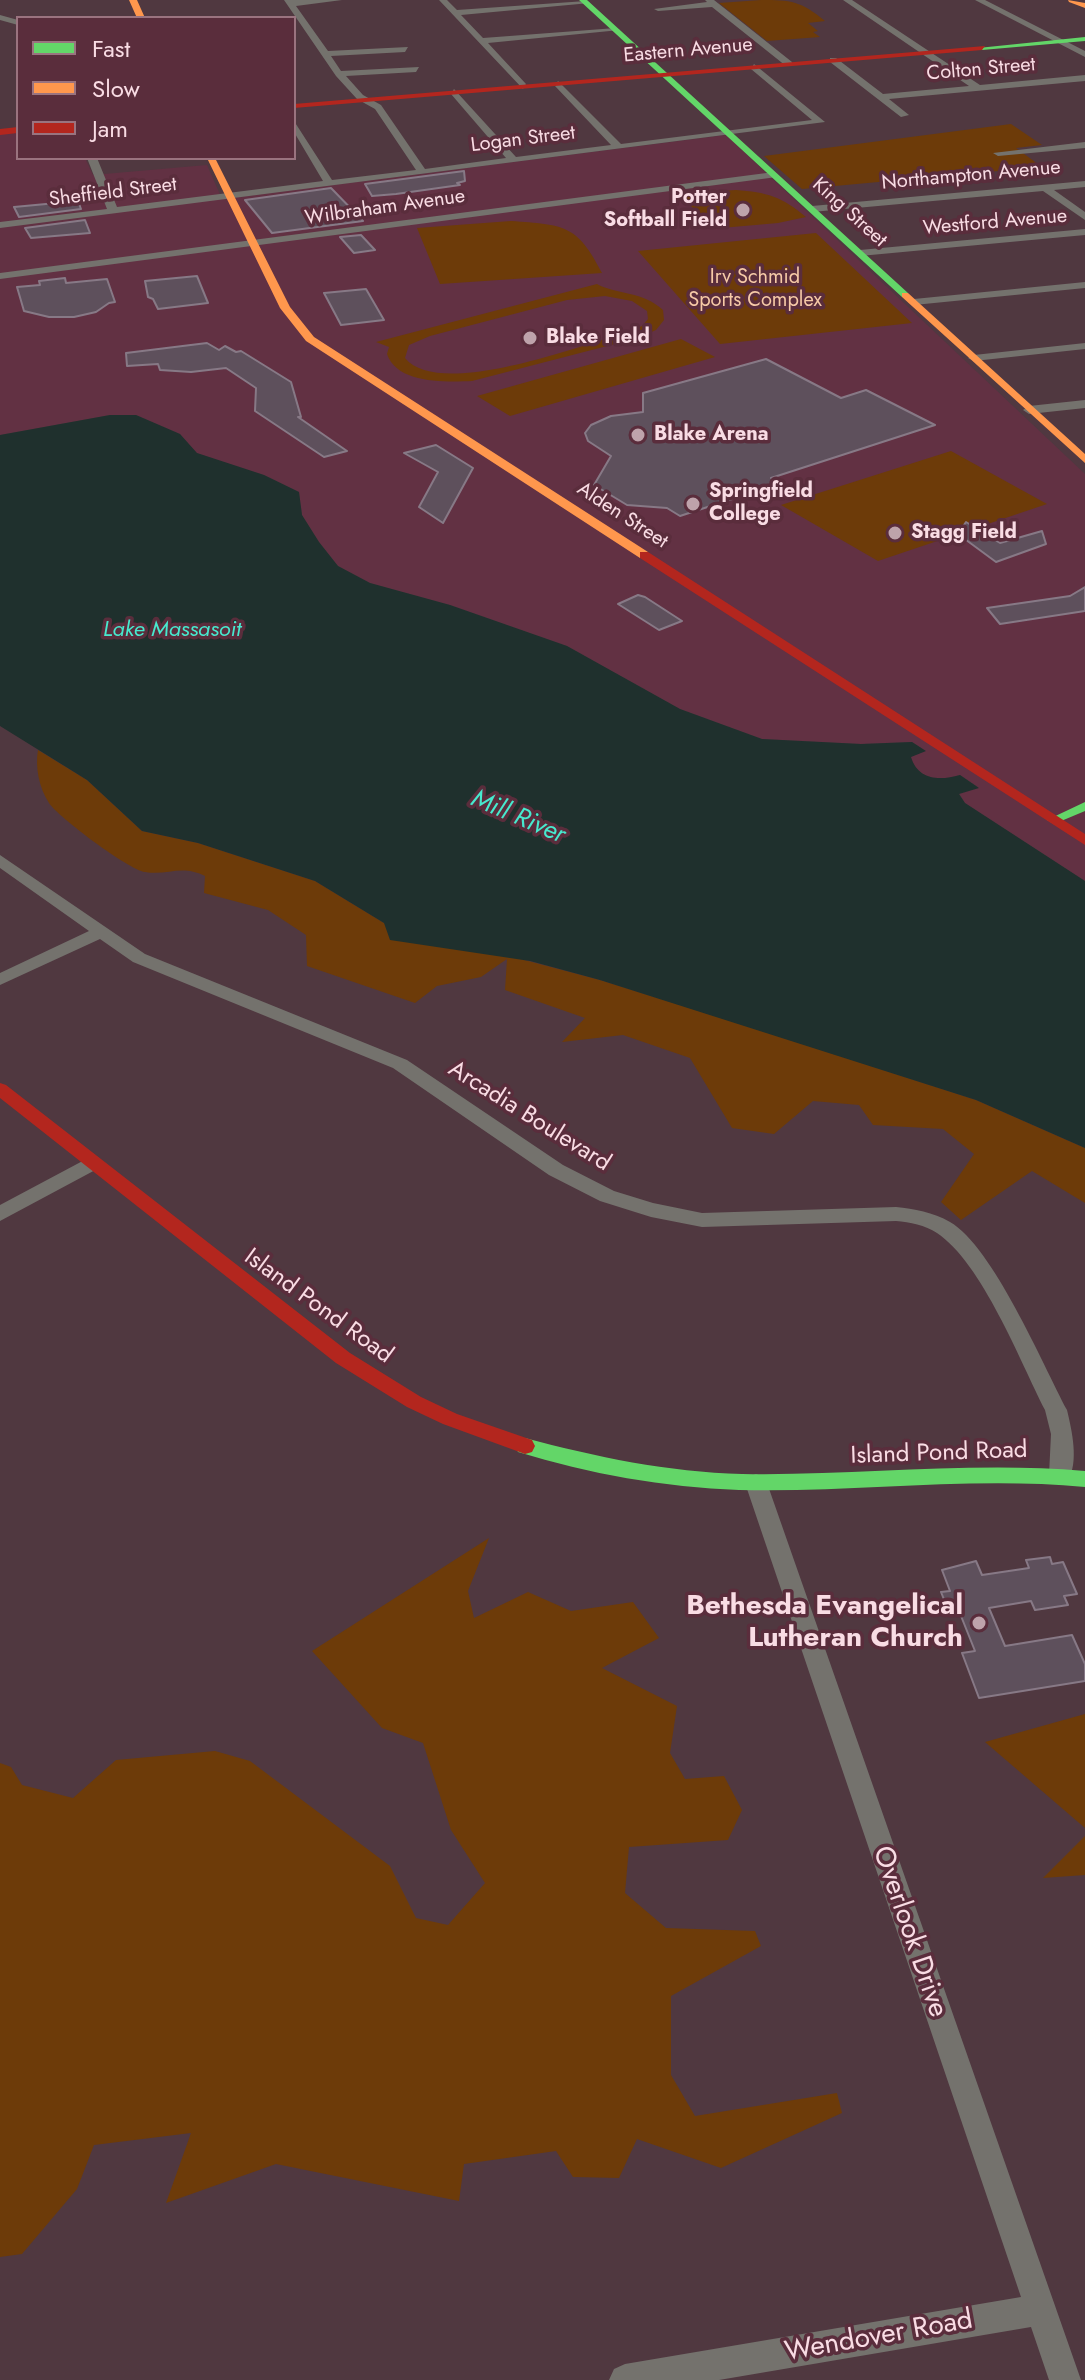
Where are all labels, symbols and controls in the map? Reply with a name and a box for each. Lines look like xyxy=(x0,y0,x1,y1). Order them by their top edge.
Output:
legend xyxy=(16,16,296,160)
text: Fast xyxy=(92,31,130,66)
street label: Eastern Avenue xyxy=(622,33,754,69)
street label: Colton Street xyxy=(926,53,1036,87)
text: Slow xyxy=(92,71,140,106)
text: Jam xyxy=(92,111,128,146)
street label: Logan Street xyxy=(469,122,577,158)
street label: Northampton Avenue xyxy=(880,156,1062,196)
street label: Sheffield Street xyxy=(48,173,178,213)
street label: King Street xyxy=(807,173,891,253)
street label: Wilbraham Avenue xyxy=(303,185,467,231)
place label: Potter Softball Field xyxy=(604,186,727,233)
marker: Potter Softball Field xyxy=(734,201,752,219)
street label: Westford Avenue xyxy=(922,205,1068,241)
park label: Irv Schmid Sports Complex xyxy=(688,266,822,313)
place label: Blake Field xyxy=(546,326,650,350)
marker: Blake Field xyxy=(521,329,539,347)
place label: Blake Arena xyxy=(654,423,769,447)
marker: Blake Arena xyxy=(629,426,647,444)
street label: Alden Street xyxy=(572,478,672,554)
place label: Springfield College xyxy=(709,480,813,527)
marker: Springfield College xyxy=(684,495,702,513)
place label: Stagg Field xyxy=(911,521,1017,545)
marker: Stagg Field xyxy=(886,524,904,542)
water label: Lake Massasoit xyxy=(103,618,241,644)
water label: Mill River xyxy=(466,784,570,852)
street label: Arcadia Boulevard xyxy=(442,1055,616,1179)
street label: Island Pond Road xyxy=(238,1243,398,1371)
street label: Island Pond Road xyxy=(850,1437,1028,1471)
place label: Bethesda Evangelical Lutheran Church xyxy=(686,1590,963,1656)
marker: Bethesda Evangelical Lutheran Church xyxy=(970,1614,988,1632)
street label: Overlook Drive xyxy=(864,1842,954,2022)
street label: Wendover Road xyxy=(782,2304,976,2370)

